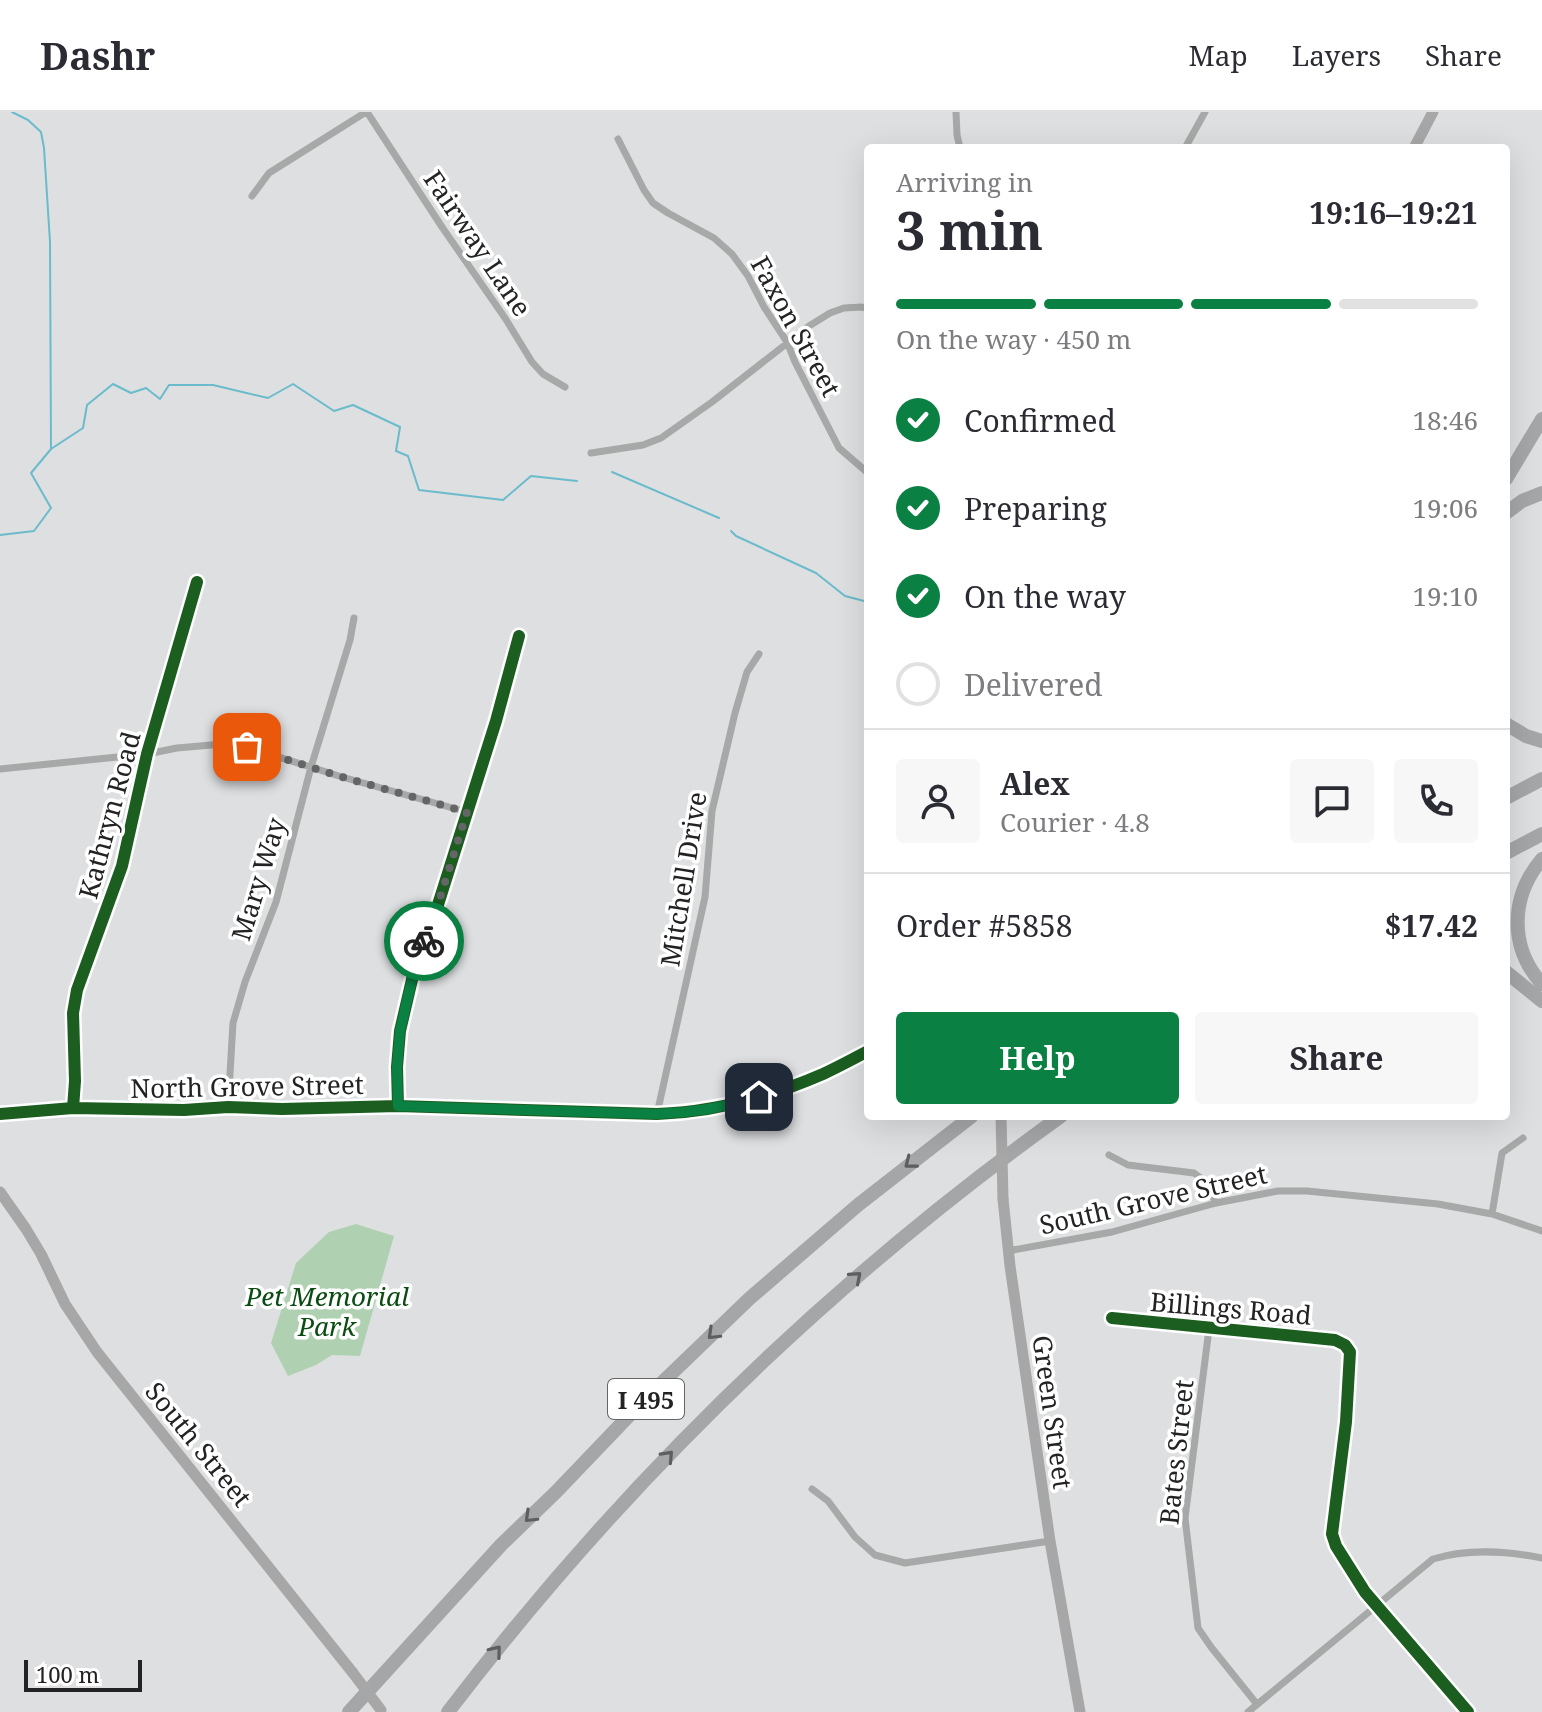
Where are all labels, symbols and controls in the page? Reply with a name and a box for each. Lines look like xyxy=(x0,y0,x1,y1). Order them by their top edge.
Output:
text: Dashr xyxy=(40,29,155,81)
text: Map xyxy=(1189,36,1248,74)
text: Layers xyxy=(1292,36,1381,74)
text: Share xyxy=(1425,36,1502,74)
street label: Fairway Lane xyxy=(416,163,540,323)
text: Arriving in xyxy=(896,164,1033,200)
text: 19:16–19:21 xyxy=(1309,192,1478,233)
text: 3 min xyxy=(896,194,1043,265)
street label: Faxon Street xyxy=(743,249,849,403)
text: On the way · 450 m xyxy=(896,321,1131,357)
icon: check xyxy=(896,398,940,442)
text: Confirmed xyxy=(964,400,1116,441)
text: 18:46 xyxy=(1412,402,1478,438)
icon: check xyxy=(896,486,940,530)
text: Preparing xyxy=(964,488,1107,529)
text: 19:06 xyxy=(1412,490,1478,526)
icon: check xyxy=(896,574,940,618)
text: On the way xyxy=(964,576,1126,617)
text: 19:10 xyxy=(1412,578,1478,614)
text: Delivered xyxy=(964,664,1103,705)
pin xyxy=(213,713,281,781)
icon: bag xyxy=(225,725,269,769)
street label: Kathryn Road xyxy=(69,727,149,903)
button: person xyxy=(896,759,980,843)
button: chat xyxy=(1290,759,1374,843)
button: phone xyxy=(1394,759,1478,843)
text: Alex xyxy=(1000,763,1070,804)
street label: Mitchell Drive xyxy=(651,789,715,969)
text: Courier · 4.8 xyxy=(1000,804,1150,840)
street label: Mary Way xyxy=(222,813,294,945)
courier xyxy=(384,901,464,981)
text: Order #5858 xyxy=(896,905,1073,946)
text: $17.42 xyxy=(1384,905,1478,946)
icon: bike xyxy=(402,919,446,963)
button: Help xyxy=(896,1012,1179,1104)
button: Share xyxy=(1195,1012,1478,1104)
pin xyxy=(725,1063,793,1131)
street label: North Grove Street xyxy=(130,1066,364,1106)
icon: home xyxy=(737,1075,781,1119)
one-way arrow xyxy=(904,1154,919,1168)
street label: South Grove Street xyxy=(1036,1155,1270,1243)
one-way arrow xyxy=(847,1272,862,1286)
park label: Pet Memorial Park xyxy=(244,1278,409,1344)
street label: Billings Road xyxy=(1149,1283,1313,1333)
one-way arrow xyxy=(708,1324,722,1339)
street label: Green Street xyxy=(1024,1333,1082,1491)
street label: South Street xyxy=(138,1374,260,1514)
street label: Bates Street xyxy=(1150,1378,1202,1526)
road number: I 495 xyxy=(608,1379,684,1419)
one-way arrow xyxy=(659,1451,674,1465)
one-way arrow xyxy=(524,1508,539,1522)
one-way arrow xyxy=(487,1645,501,1660)
scale bar xyxy=(24,1656,142,1692)
text: 100 m xyxy=(36,1659,99,1689)

